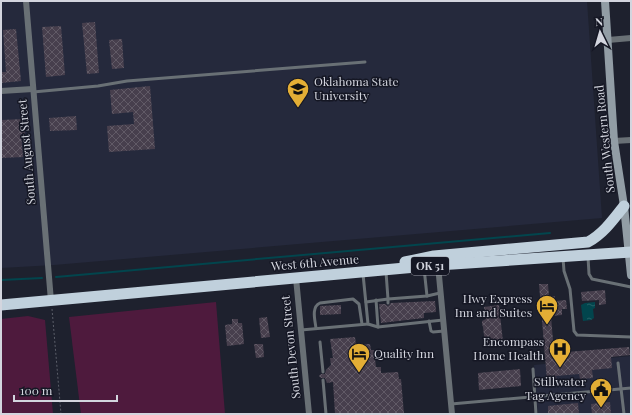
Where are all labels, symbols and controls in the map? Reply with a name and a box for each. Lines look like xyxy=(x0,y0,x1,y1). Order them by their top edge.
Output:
north arrow xyxy=(580,12,620,52)
text: N xyxy=(594,14,604,29)
place label: Oklahoma State University xyxy=(314,73,399,103)
school or university icon: Oklahoma State University xyxy=(285,76,311,109)
street label: South Western Road xyxy=(590,84,618,194)
street label: South August Street xyxy=(13,98,39,206)
street label: West 6th Avenue xyxy=(269,250,360,274)
road number: OK 51 xyxy=(411,257,449,275)
place label: Hwy Express Inn and Suites xyxy=(455,290,532,320)
hotel icon: Hwy Express Inn and Suites xyxy=(534,293,560,326)
street label: South Devon Street xyxy=(277,294,303,400)
place label: Encompass Home Health xyxy=(473,333,544,363)
hospital icon: Encompass Home Health xyxy=(547,336,573,369)
hotel icon: Quality Inn xyxy=(346,341,372,374)
place label: Quality Inn xyxy=(374,345,434,361)
place label: Stillwater Tag Agency xyxy=(525,373,587,403)
public building icon: Stillwater Tag Agency xyxy=(588,376,614,409)
scale bar xyxy=(14,377,117,403)
text: 100 m xyxy=(20,382,53,398)

